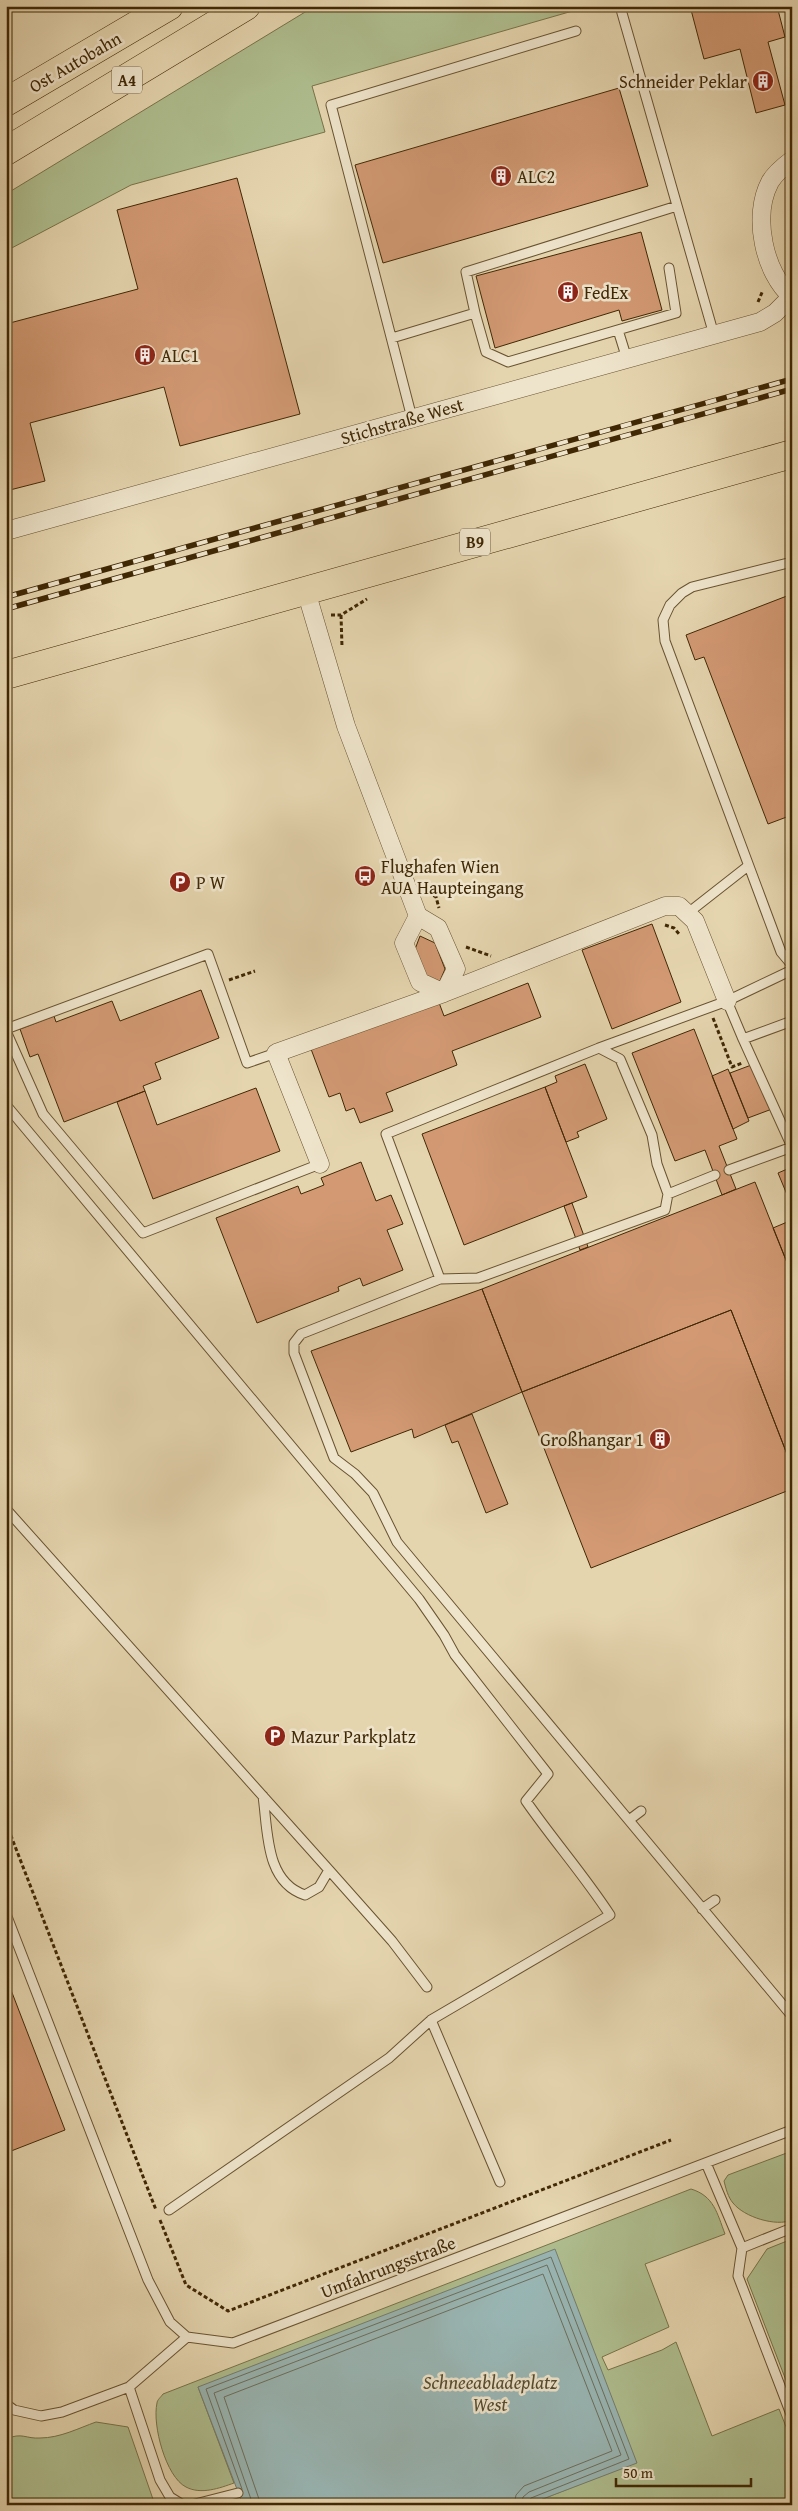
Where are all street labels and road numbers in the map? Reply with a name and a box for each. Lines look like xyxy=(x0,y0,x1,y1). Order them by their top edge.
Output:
street label: Ost Autobahn xyxy=(24,25,126,99)
road number: A4 xyxy=(112,66,142,94)
street label: Stichstraße West xyxy=(337,390,467,451)
road number: B9 xyxy=(460,528,490,556)
street label: Umfahrungsstraße xyxy=(317,2229,459,2305)

